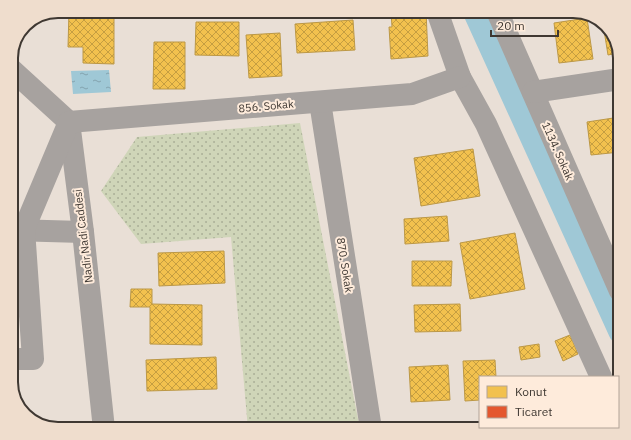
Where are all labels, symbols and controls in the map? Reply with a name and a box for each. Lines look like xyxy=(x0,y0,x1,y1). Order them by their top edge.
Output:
scale bar xyxy=(491,12,558,38)
text: 20 m xyxy=(497,18,525,33)
street label: 856. Sokak xyxy=(238,97,294,115)
street label: 1134. Sokak xyxy=(539,120,577,182)
street label: Nadir Nadi Caddesi xyxy=(70,188,96,284)
street label: 870. Sokak xyxy=(334,237,356,294)
legend xyxy=(479,376,619,428)
text: Konut xyxy=(515,384,547,399)
text: Ticaret xyxy=(515,404,552,419)

